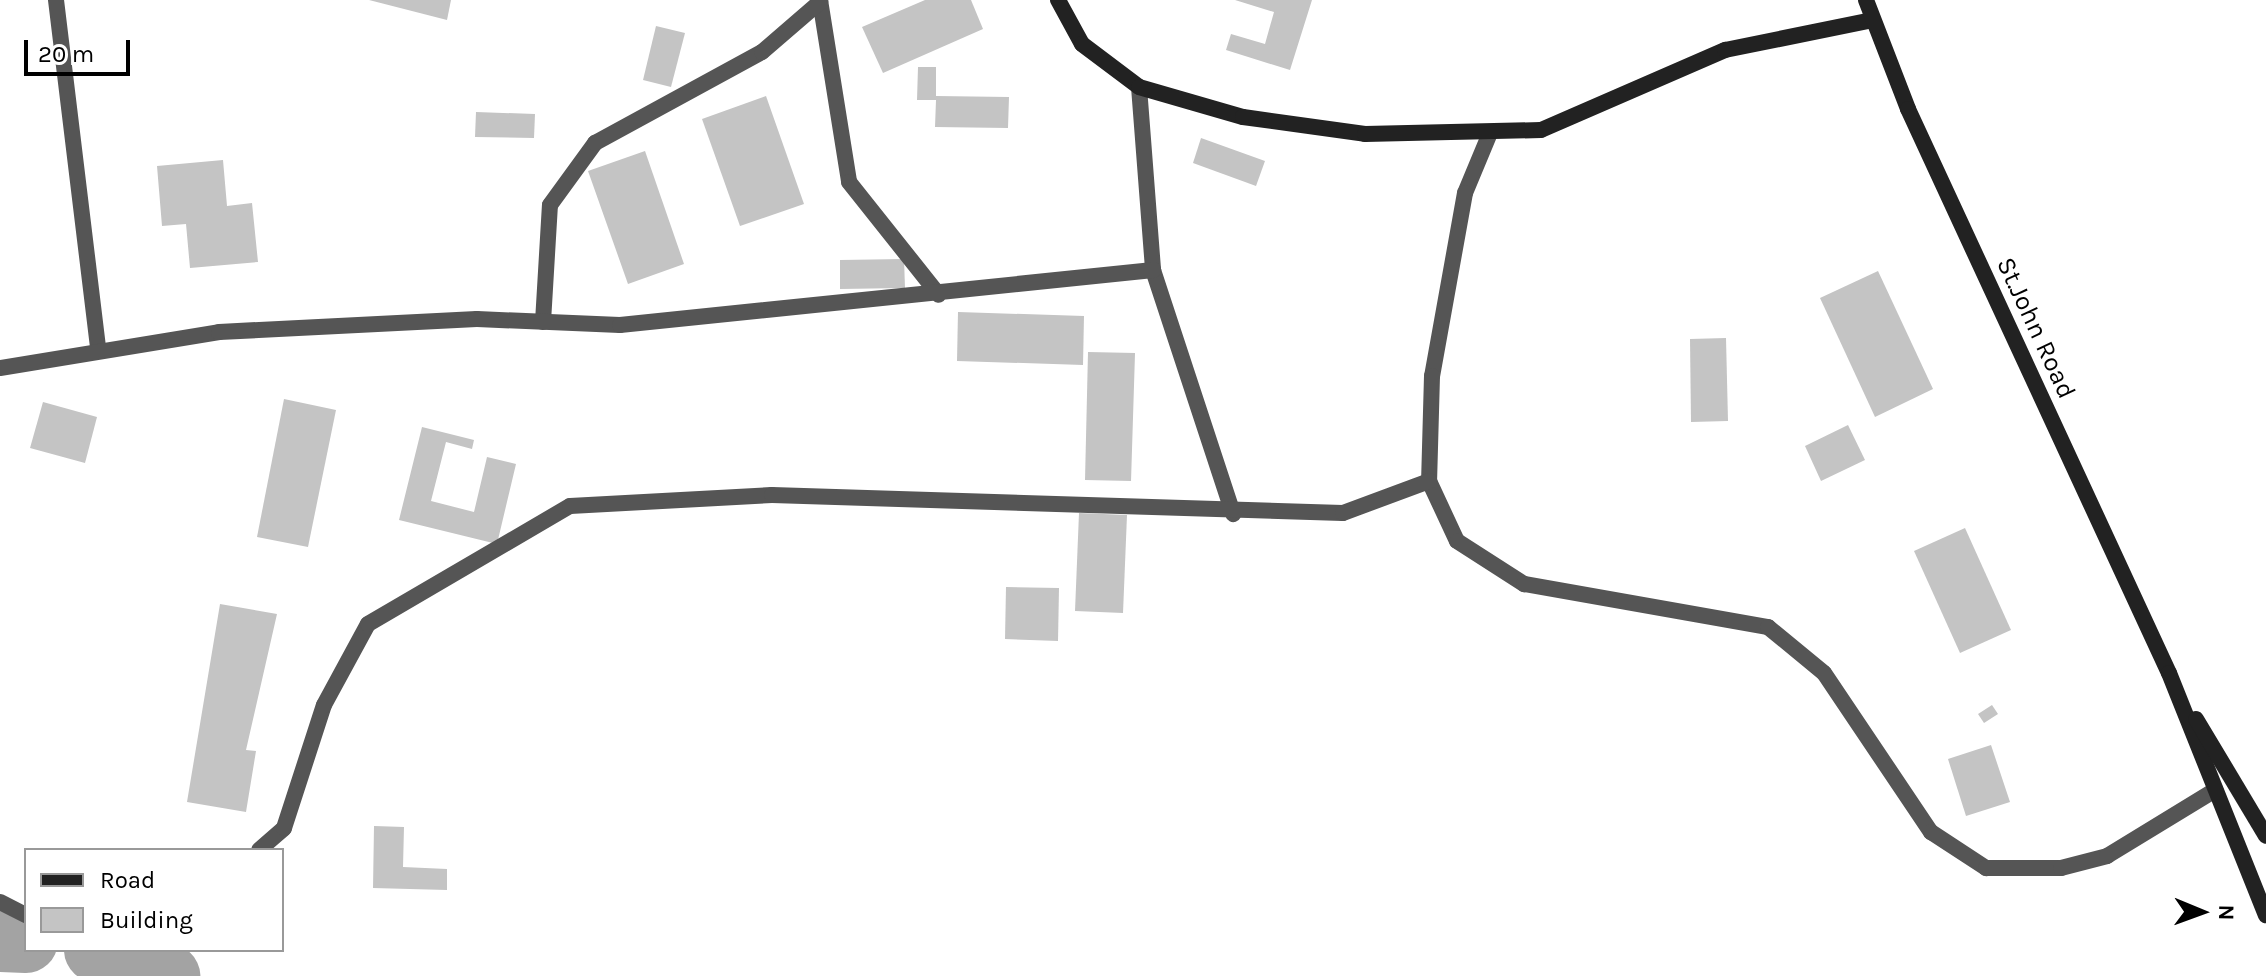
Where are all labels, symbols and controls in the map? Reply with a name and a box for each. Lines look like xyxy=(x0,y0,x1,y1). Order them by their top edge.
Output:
scale bar xyxy=(28,24,134,74)
text: 20 m xyxy=(38,40,94,68)
street label: St.John Road xyxy=(1990,252,2082,404)
legend xyxy=(24,848,284,952)
text: Road xyxy=(100,866,155,894)
north arrow xyxy=(2162,872,2242,952)
text: N xyxy=(2213,904,2239,921)
text: Building xyxy=(100,906,193,934)

